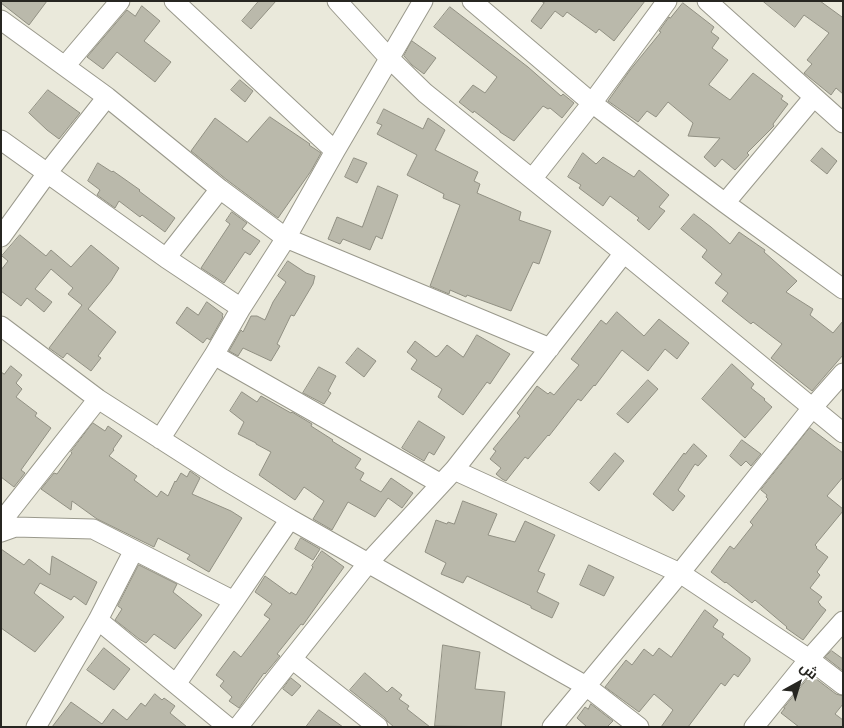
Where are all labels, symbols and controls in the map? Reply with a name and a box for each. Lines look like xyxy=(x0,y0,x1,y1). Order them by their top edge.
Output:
north arrow xyxy=(774,658,824,708)
text: ش xyxy=(796,659,821,683)

